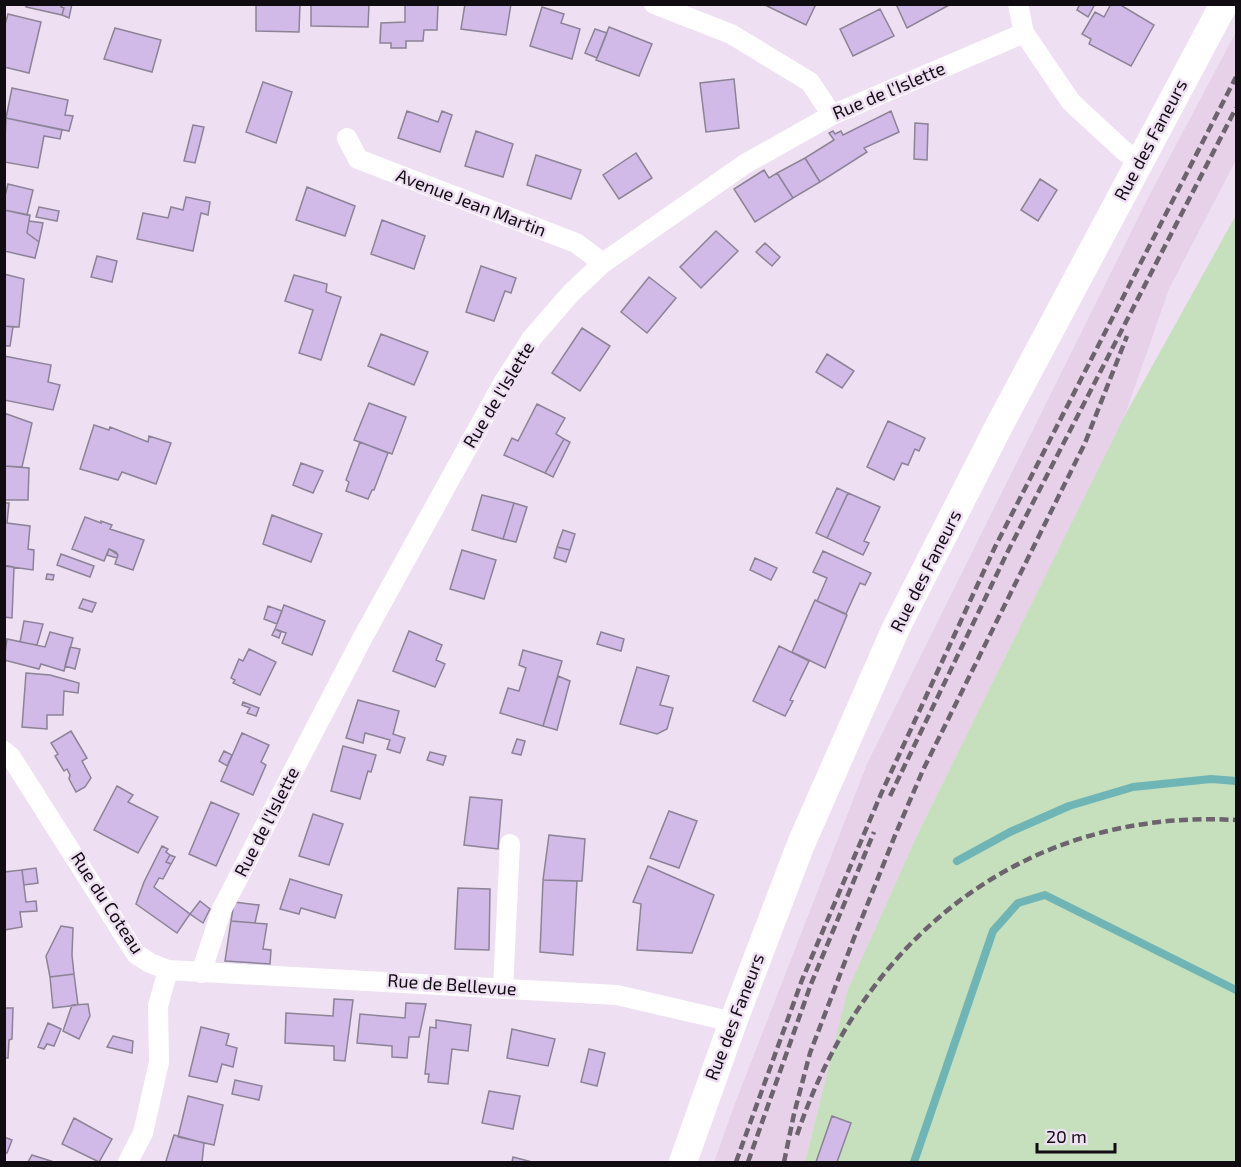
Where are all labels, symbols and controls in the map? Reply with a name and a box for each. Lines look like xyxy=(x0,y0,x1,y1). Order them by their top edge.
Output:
street label: Rue de l'Islette xyxy=(829,56,948,124)
street label: Rue des Faneurs xyxy=(1109,75,1191,204)
street label: Avenue Jean Martin xyxy=(393,163,549,241)
street label: Rue de l'Islette xyxy=(458,337,538,452)
street label: Rue des Faneurs xyxy=(885,506,965,635)
street label: Rue de l'Islette xyxy=(229,763,303,880)
street label: Rue du Coteau xyxy=(67,847,149,957)
street label: Rue des Faneurs xyxy=(700,950,768,1083)
street label: Rue de Bellevue xyxy=(387,969,518,999)
scale bar xyxy=(1037,1116,1115,1154)
text: 20 m xyxy=(1046,1125,1087,1147)

